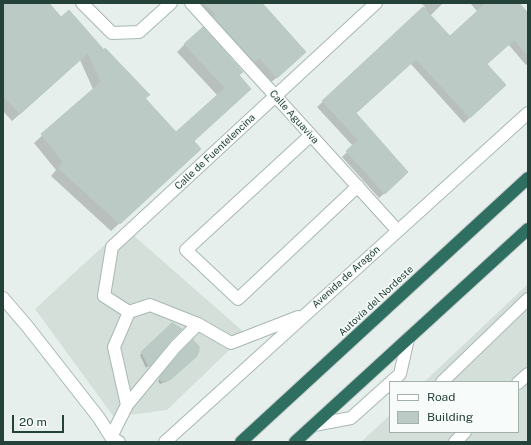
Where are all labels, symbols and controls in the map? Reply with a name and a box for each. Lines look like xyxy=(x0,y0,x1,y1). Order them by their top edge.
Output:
street label: Calle Aguaviva xyxy=(267,88,321,146)
street label: Calle de Fuentelencina xyxy=(172,112,258,192)
street label: Avenida de Aragón xyxy=(310,243,382,311)
street label: Autovía del Nordeste xyxy=(336,263,416,339)
legend xyxy=(389,381,519,433)
text: Road xyxy=(427,390,455,404)
scale bar xyxy=(14,407,66,433)
text: Building xyxy=(427,410,473,424)
text: 20 m xyxy=(19,415,47,429)

